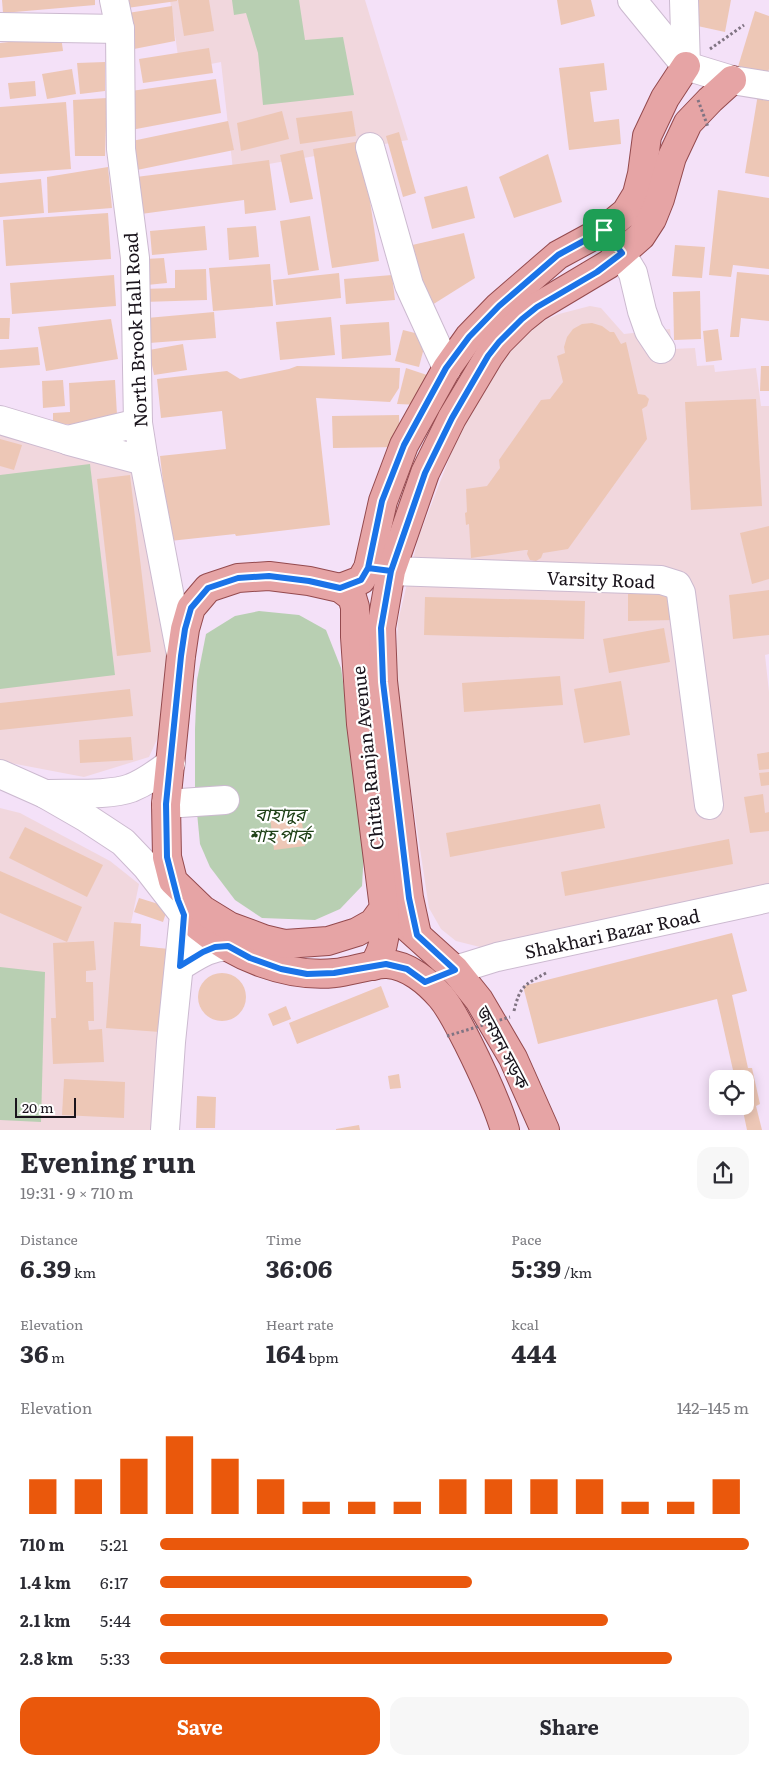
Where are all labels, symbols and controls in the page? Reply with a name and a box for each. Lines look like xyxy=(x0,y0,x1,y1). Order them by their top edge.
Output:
pin xyxy=(583,209,625,251)
icon: arrive xyxy=(590,216,618,244)
street label: North Brook Hall Road xyxy=(116,232,154,428)
street label: Varsity Road xyxy=(546,564,656,594)
street label: Chitta Ranjan Avenue xyxy=(344,665,390,851)
park label: বাহাদুর শাহ পার্ক xyxy=(249,800,315,848)
street label: Shakhari Bazar Road xyxy=(522,901,702,965)
street label: জনসন সড়ক xyxy=(470,1000,537,1094)
map controls xyxy=(709,1070,754,1115)
button: locate xyxy=(709,1070,754,1115)
scale bar xyxy=(15,1095,76,1118)
text: 20 m xyxy=(22,1097,54,1117)
text: Evening run xyxy=(20,1140,196,1182)
button: share xyxy=(697,1147,749,1199)
text: 19:31 · 9 × 710 m xyxy=(20,1180,134,1204)
text: Distance xyxy=(20,1229,78,1249)
text: Time xyxy=(266,1229,301,1249)
text: Pace xyxy=(511,1229,541,1249)
text: 6.39 xyxy=(20,1249,71,1286)
text: 36:06 xyxy=(266,1249,332,1286)
text: 5:39 xyxy=(511,1249,561,1286)
text: km xyxy=(71,1262,96,1282)
text: /km xyxy=(561,1262,592,1282)
text: Elevation xyxy=(20,1314,83,1334)
text: Heart rate xyxy=(266,1314,334,1334)
text: kcal xyxy=(511,1314,539,1334)
text: 36 xyxy=(20,1334,49,1371)
text: 164 xyxy=(266,1334,306,1371)
text: 444 xyxy=(511,1334,557,1371)
text: m xyxy=(49,1347,65,1367)
text: bpm xyxy=(306,1347,339,1367)
text: Elevation xyxy=(20,1395,92,1419)
text: 142–145 m xyxy=(677,1395,749,1419)
text: 710 m xyxy=(20,1532,64,1556)
text: 5:21 xyxy=(100,1532,128,1556)
text: 1.4 km xyxy=(20,1570,71,1594)
text: 6:17 xyxy=(100,1570,128,1594)
text: 2.1 km xyxy=(20,1608,70,1632)
text: 5:44 xyxy=(100,1608,131,1632)
text: 2.8 km xyxy=(20,1646,73,1670)
text: 5:33 xyxy=(100,1646,130,1670)
button: Save xyxy=(20,1697,380,1755)
button: Share xyxy=(390,1697,749,1755)

